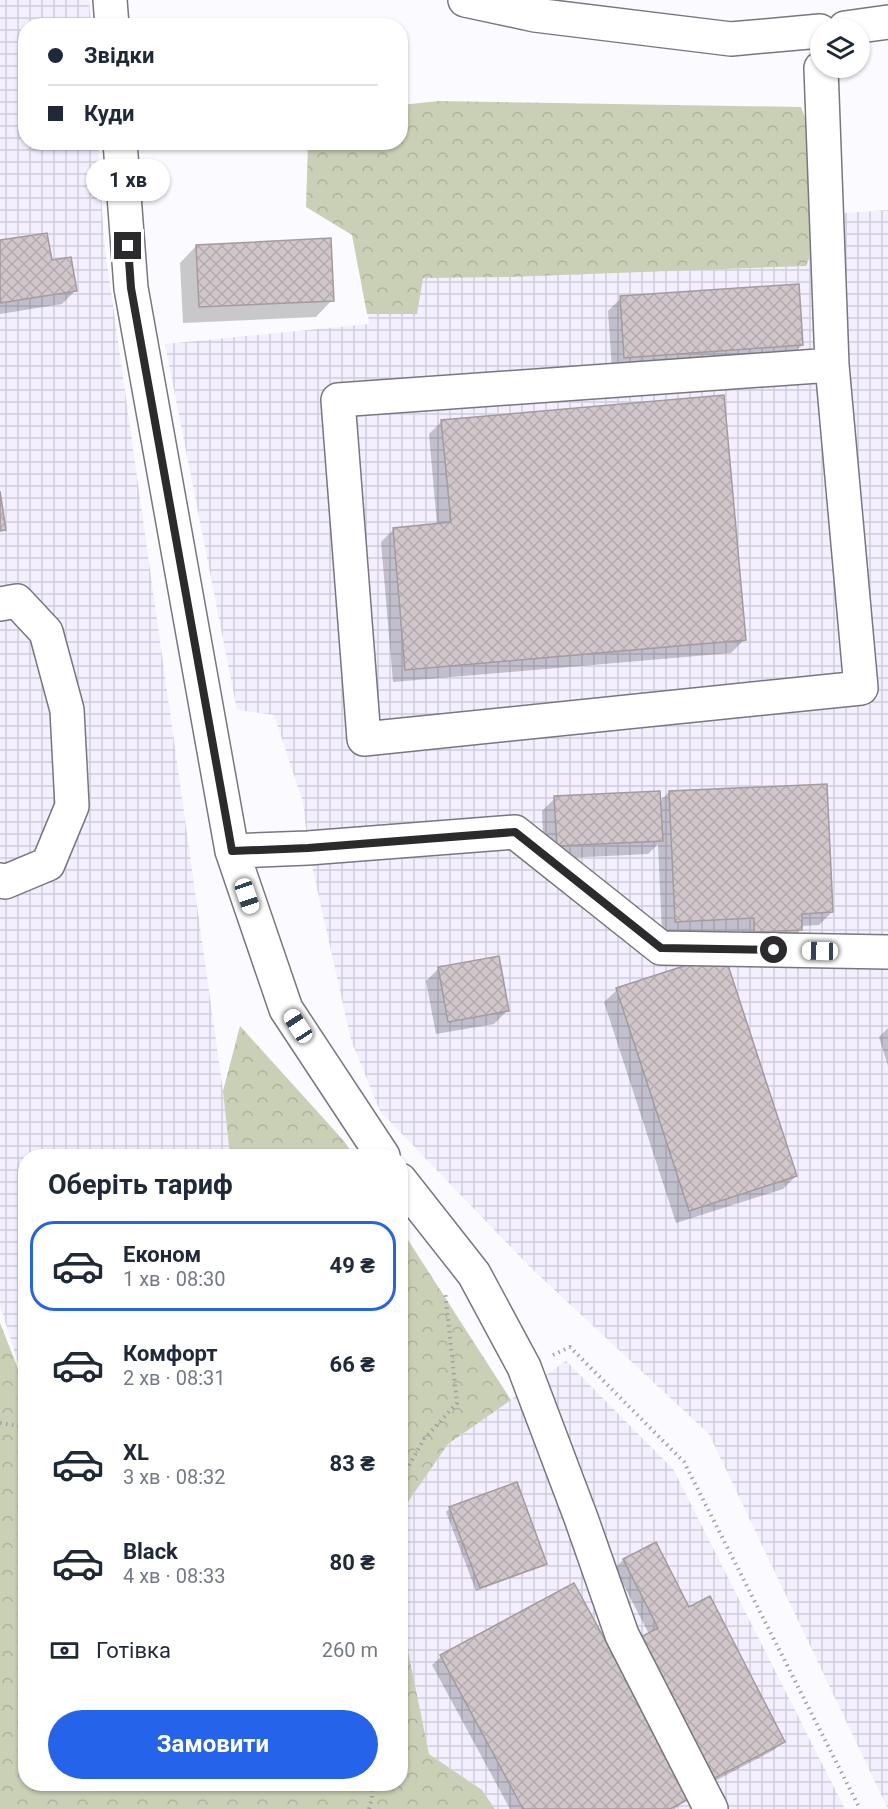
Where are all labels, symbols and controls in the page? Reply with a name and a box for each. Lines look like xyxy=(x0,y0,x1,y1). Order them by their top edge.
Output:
map controls xyxy=(810,18,870,78)
button: layers xyxy=(810,18,870,78)
text: Звідки xyxy=(84,43,154,68)
text: Куди xyxy=(84,101,134,126)
callout: 1 хв xyxy=(86,159,170,201)
text: 1 хв xyxy=(109,168,147,192)
route end xyxy=(114,232,141,259)
car xyxy=(233,876,261,916)
route start xyxy=(760,936,787,963)
car xyxy=(802,942,838,960)
car xyxy=(281,1006,315,1046)
text: Оберіть тариф xyxy=(48,1169,233,1201)
icon: car xyxy=(51,1239,105,1293)
text: Економ xyxy=(123,1242,201,1267)
text: 49 ₴ xyxy=(330,1253,375,1278)
text: 1 хв · 08:30 xyxy=(123,1267,226,1291)
icon: car xyxy=(51,1338,105,1392)
text: Комфорт xyxy=(123,1341,218,1366)
text: 66 ₴ xyxy=(330,1352,375,1377)
text: 2 хв · 08:31 xyxy=(123,1366,226,1390)
icon: car xyxy=(51,1437,105,1491)
text: XL xyxy=(123,1440,149,1465)
text: 83 ₴ xyxy=(330,1451,375,1476)
text: 3 хв · 08:32 xyxy=(123,1465,226,1489)
icon: car xyxy=(51,1536,105,1590)
text: Black xyxy=(123,1539,178,1564)
text: 80 ₴ xyxy=(330,1550,375,1575)
text: 4 хв · 08:33 xyxy=(123,1564,226,1588)
icon: cash xyxy=(48,1634,81,1667)
text: Готівка xyxy=(96,1638,171,1663)
text: 260 m xyxy=(322,1638,378,1662)
button: Замовити xyxy=(48,1710,378,1779)

